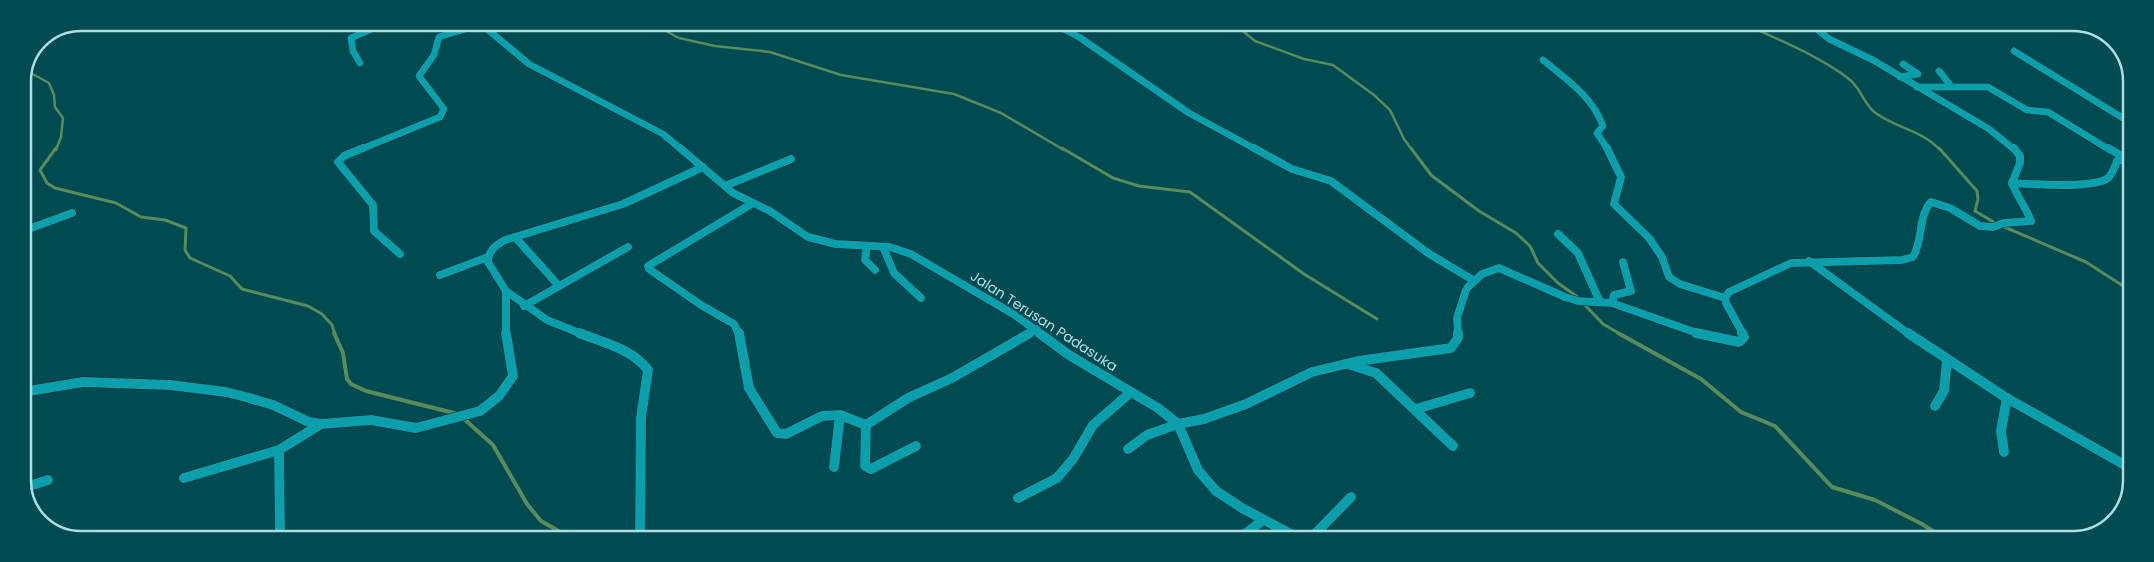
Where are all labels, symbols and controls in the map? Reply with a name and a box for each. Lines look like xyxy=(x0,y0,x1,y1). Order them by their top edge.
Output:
street label: Jalan Terusan Padasuka xyxy=(966,266,1122,376)

